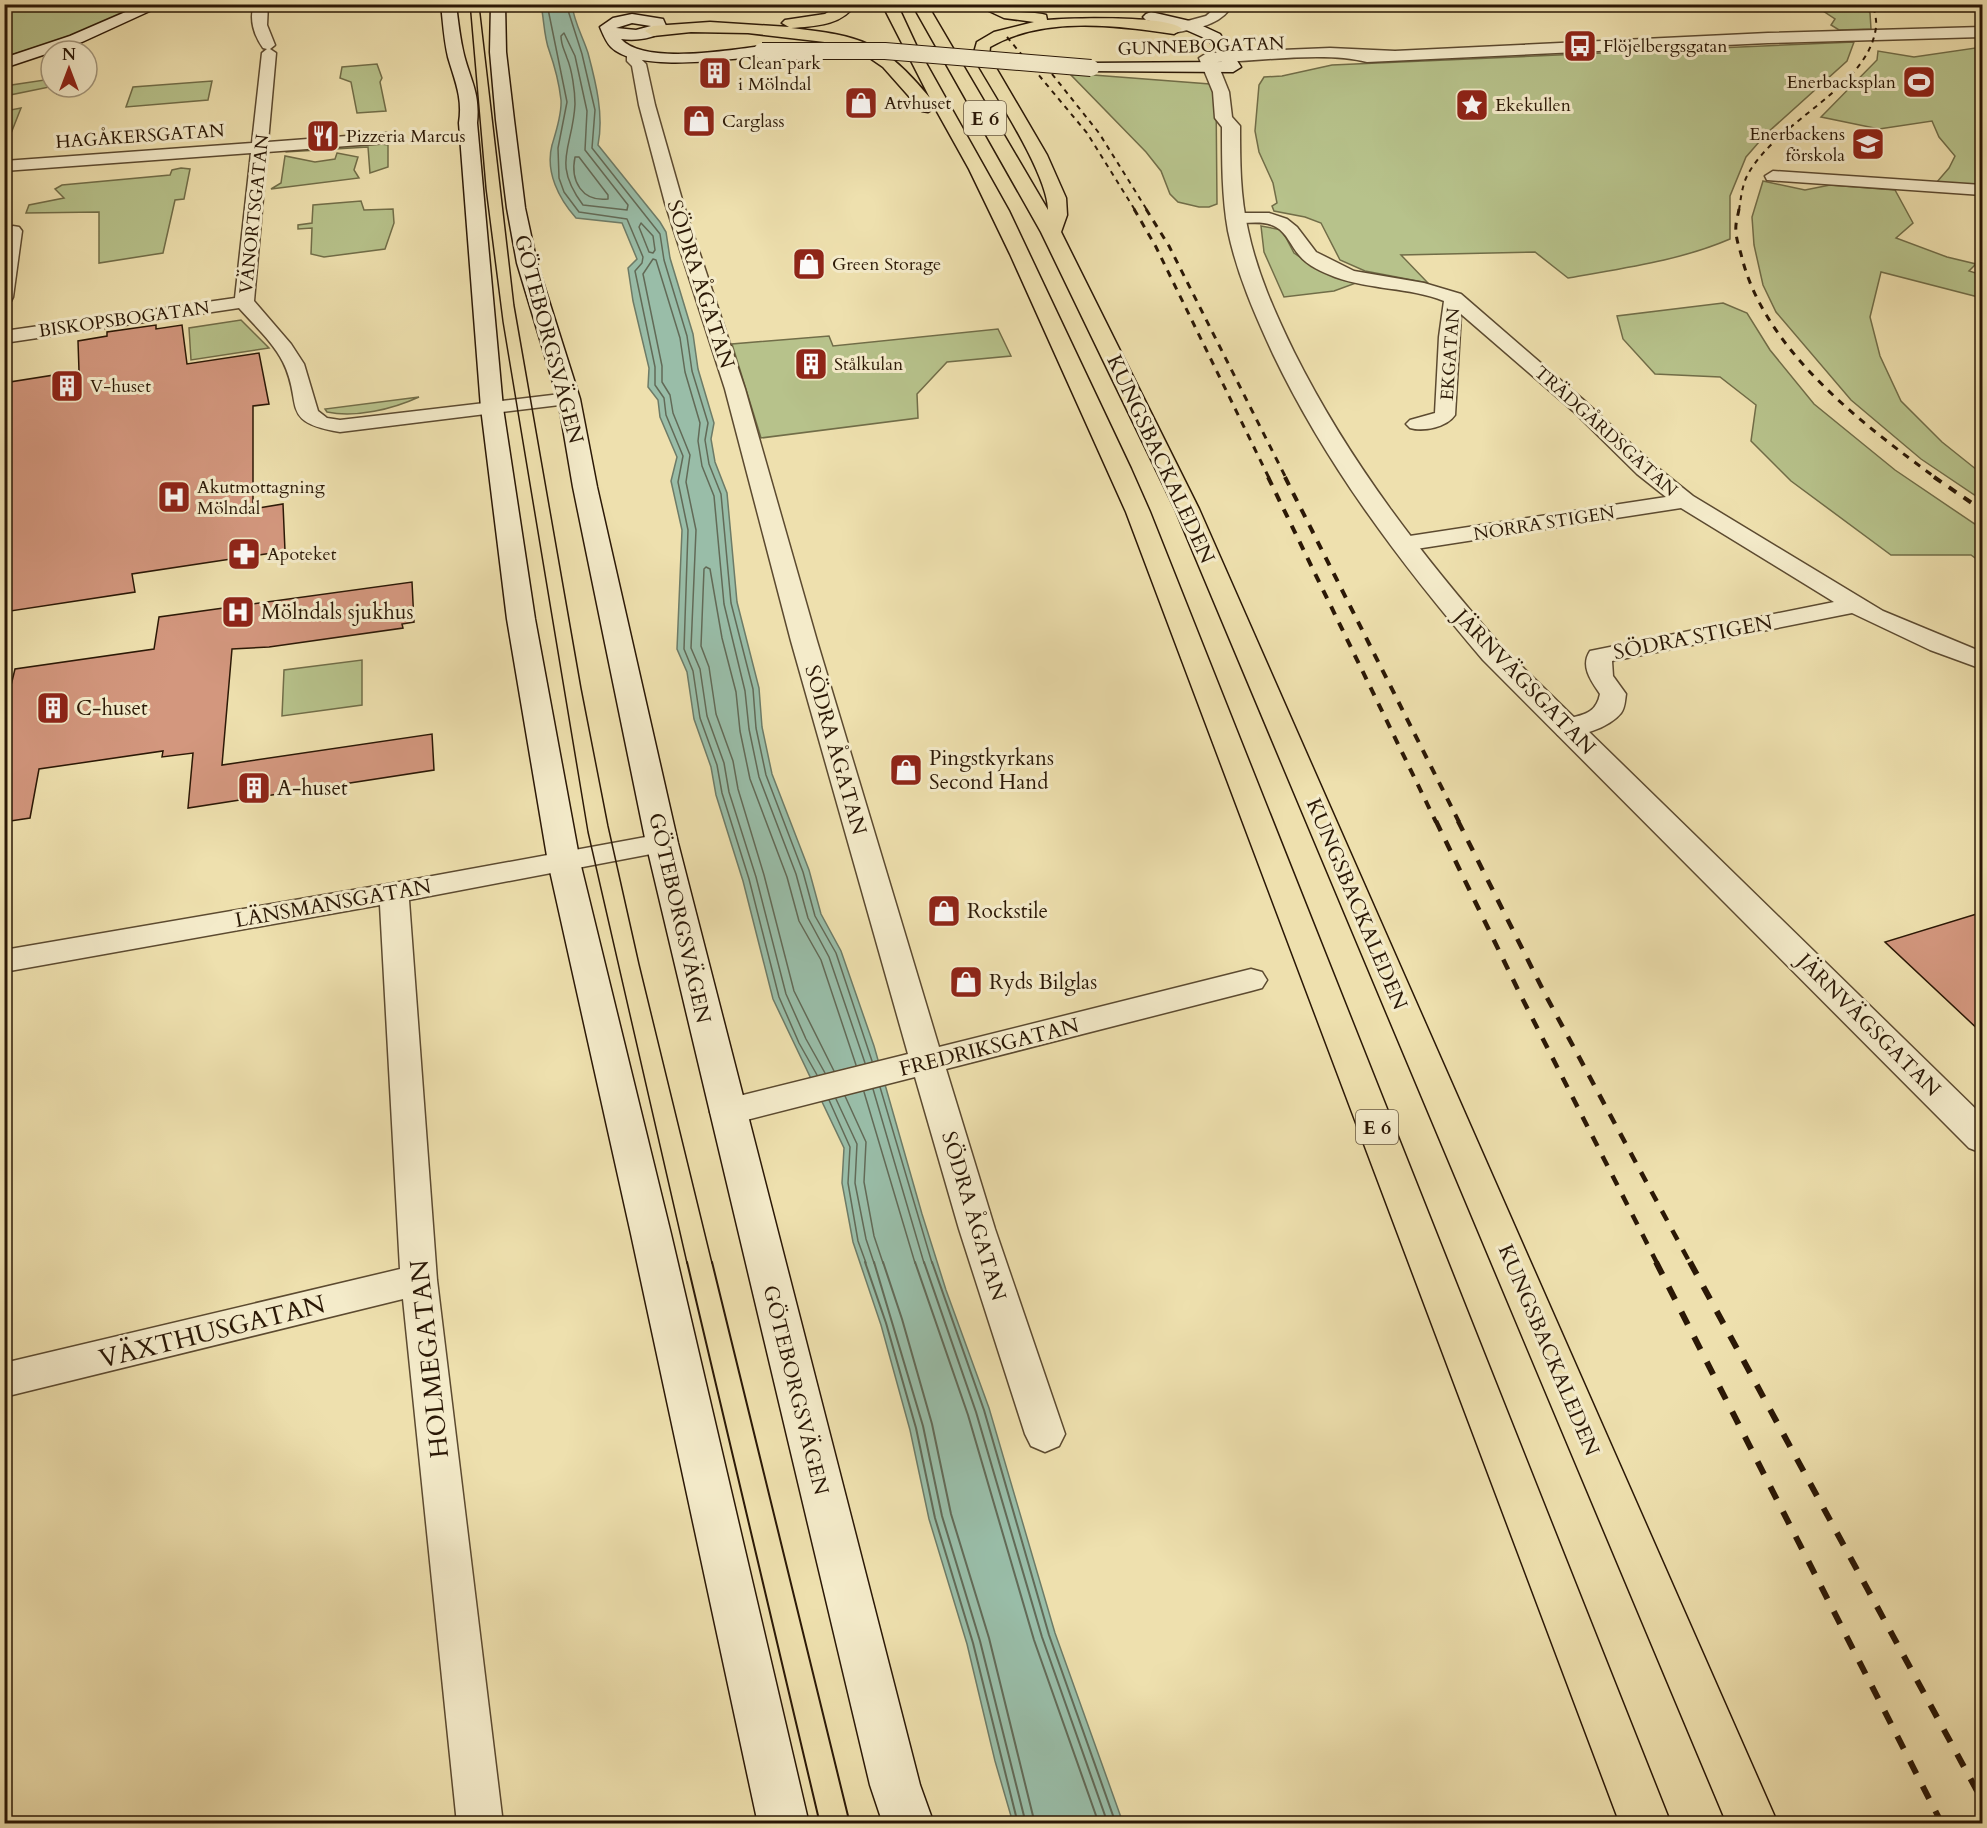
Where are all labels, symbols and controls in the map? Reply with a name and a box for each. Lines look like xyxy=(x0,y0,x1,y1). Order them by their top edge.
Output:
bus stop icon: Flöjelbergsgatan xyxy=(1562,28,1598,64)
street label: GUNNEBOGATAN xyxy=(1117,31,1286,62)
place label: Flöjelbergsgatan xyxy=(1603,34,1728,59)
north arrow xyxy=(39,39,99,99)
text: N xyxy=(62,44,76,66)
place label: Clean park i Mölndal xyxy=(738,51,821,97)
building icon: Clean park i Mölndal xyxy=(697,55,733,91)
sports icon: Enerbacksplan xyxy=(1901,64,1937,100)
place label: Enerbacksplan xyxy=(1786,70,1897,95)
shop icon: Atvhuset xyxy=(843,85,879,121)
place icon: Ekekullen xyxy=(1454,87,1490,123)
place label: Atvhuset xyxy=(884,91,952,116)
place label: Ekekullen xyxy=(1495,93,1572,118)
road number: E 6 xyxy=(964,101,1006,135)
shop icon: Carglass xyxy=(681,103,717,139)
place label: Carglass xyxy=(722,109,785,134)
street label: HAGÅKERSGATAN xyxy=(55,118,226,155)
restaurant icon: Pizzeria Marcus xyxy=(305,118,341,154)
place label: Enerbackens förskola xyxy=(1749,122,1845,168)
place label: Pizzeria Marcus xyxy=(346,124,466,149)
school or university icon: Enerbackens förskola xyxy=(1850,126,1886,162)
street label: VÄNORTSGATAN xyxy=(234,133,275,295)
street label: SÖDRA ÅGATAN xyxy=(660,196,741,372)
street label: GÖTEBORGSVÄGEN xyxy=(507,231,590,447)
shop icon: Green Storage xyxy=(791,246,827,282)
place label: Green Storage xyxy=(832,252,941,277)
street label: BISKOPSBOGATAN xyxy=(37,295,212,344)
street label: EKGATAN xyxy=(1435,306,1466,401)
building icon: Stålkulan xyxy=(793,346,829,382)
street label: KUNGSBACKALEDEN xyxy=(1099,350,1222,568)
place label: Stålkulan xyxy=(834,352,904,377)
street label: TRÄDGÅRDSGATAN xyxy=(1529,360,1683,503)
building icon: V-huset xyxy=(49,368,85,404)
place label: V-huset xyxy=(90,374,151,399)
place label: Akutmottagning Mölndal xyxy=(197,475,326,521)
hospital icon: Akutmottagning Mölndal xyxy=(156,479,192,515)
street label: NORRA STIGEN xyxy=(1472,500,1617,547)
pharmacy icon: Apoteket xyxy=(226,536,262,572)
place label: Apoteket xyxy=(267,542,337,567)
hospital icon: Mölndals sjukhus xyxy=(220,594,256,630)
place label: Mölndals sjukhus xyxy=(261,598,413,627)
street label: JÄRNVÄGSGATAN xyxy=(1445,601,1602,761)
street label: SÖDRA STIGEN xyxy=(1611,608,1775,667)
street label: SÖDRA ÅGATAN xyxy=(797,662,874,839)
building icon: C-huset xyxy=(35,690,71,726)
place label: C-huset xyxy=(76,694,148,723)
place label: Pingstkyrkans Second Hand xyxy=(929,744,1054,797)
shop icon: Pingstkyrkans Second Hand xyxy=(888,752,924,788)
building icon: A-huset xyxy=(236,770,272,806)
place label: A-huset xyxy=(277,774,348,803)
street label: KUNGSBACKALEDEN xyxy=(1299,794,1414,1015)
street label: GÖTEBORGSVÄGEN xyxy=(641,810,718,1026)
street label: LÄNSMANSGATAN xyxy=(233,872,434,935)
shop icon: Rockstile xyxy=(926,893,962,929)
place label: Rockstile xyxy=(967,897,1048,926)
street label: JÄRNVÄGSGATAN xyxy=(1788,945,1947,1103)
shop icon: Ryds Bilglas xyxy=(948,964,984,1000)
place label: Ryds Bilglas xyxy=(989,968,1097,997)
street label: FREDRIKSGATAN xyxy=(896,1011,1082,1084)
road number: E 6 xyxy=(1356,1110,1398,1144)
street label: SÖDRA ÅGATAN xyxy=(934,1128,1013,1304)
street label: KUNGSBACKALEDEN xyxy=(1491,1240,1606,1461)
street label: HOLMEGATAN xyxy=(402,1258,457,1460)
street label: GÖTEBORGSVÄGEN xyxy=(755,1282,836,1498)
street label: VÄXTHUSGATAN xyxy=(95,1286,329,1377)

